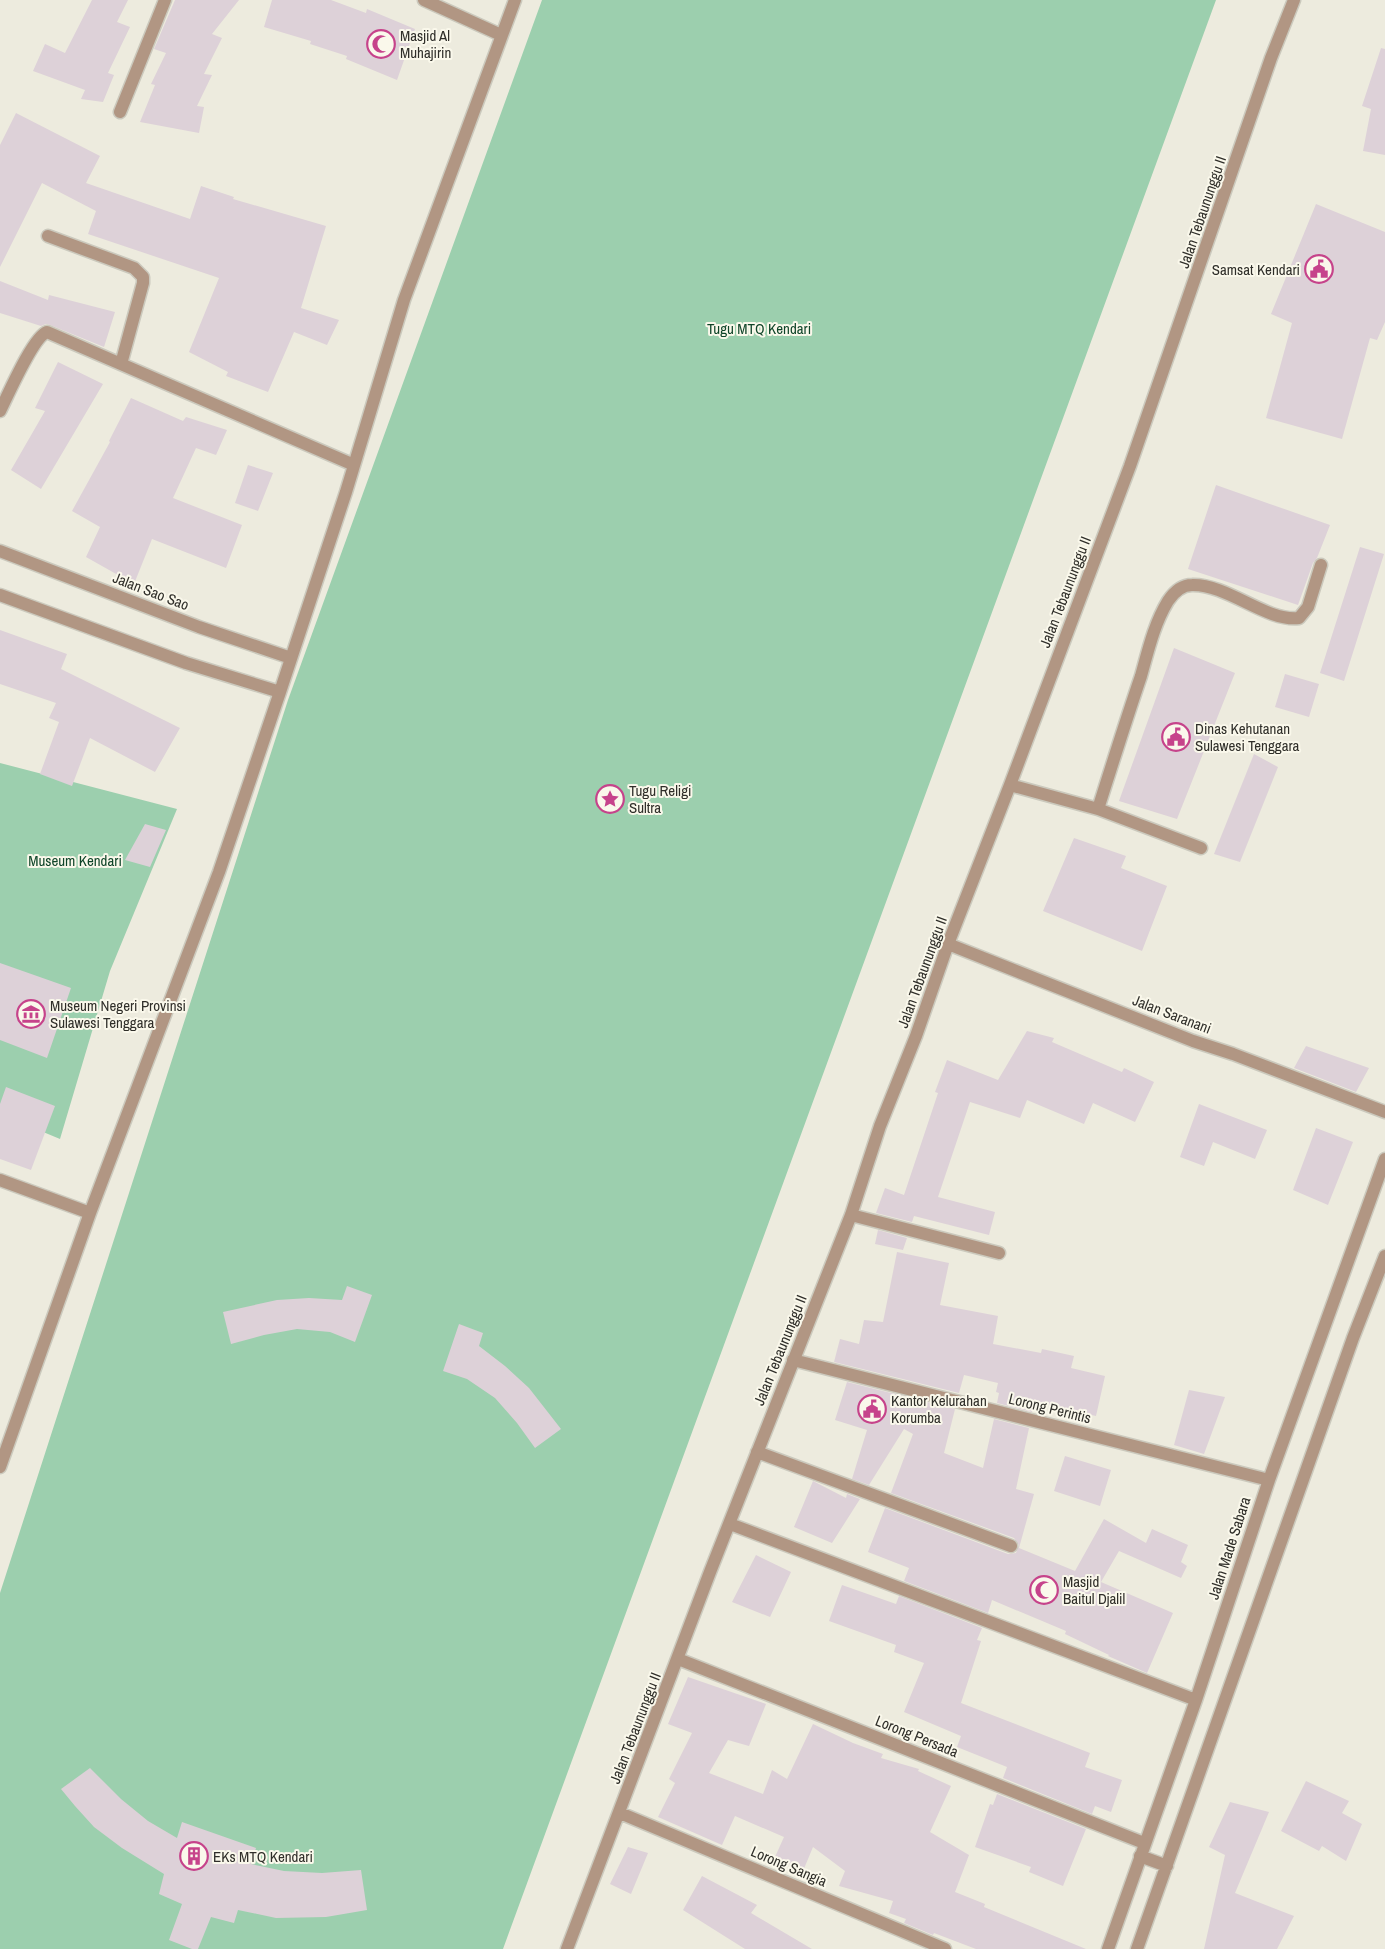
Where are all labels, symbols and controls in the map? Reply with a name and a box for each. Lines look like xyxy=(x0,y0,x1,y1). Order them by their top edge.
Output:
place label: Masjid Al Muhajirin xyxy=(400,25,451,63)
mosque icon: Masjid Al Muhajirin xyxy=(366,29,396,59)
street label: Jalan Tebaununggu II xyxy=(1173,153,1231,271)
public building icon: Samsat Kendari xyxy=(1304,254,1334,284)
place label: Samsat Kendari xyxy=(1212,259,1300,280)
park label: Tugu MTQ Kendari xyxy=(707,318,811,339)
street label: Jalan Tebaununggu II xyxy=(1034,533,1096,651)
street label: Jalan Sao Sao xyxy=(110,567,192,615)
place label: Dinas Kehutanan Sulawesi Tenggara xyxy=(1195,718,1300,756)
public building icon: Dinas Kehutanan Sulawesi Tenggara xyxy=(1161,722,1191,752)
place label: Tugu Religi Sultra xyxy=(629,780,692,818)
place icon: Tugu Religi Sultra xyxy=(595,784,625,814)
park label: Museum Kendari xyxy=(28,850,122,871)
street label: Jalan Tebaununggu II xyxy=(892,913,952,1031)
street label: Jalan Saranani xyxy=(1130,989,1214,1039)
place label: Museum Negeri Provinsi Sulawesi Tenggara xyxy=(50,995,186,1033)
museum icon: Museum Negeri Provinsi Sulawesi Tenggara xyxy=(16,999,46,1029)
street label: Jalan Tebaununggu II xyxy=(748,1292,812,1408)
street label: Lorong Perintis xyxy=(1007,1388,1093,1428)
place label: Kantor Kelurahan Korumba xyxy=(891,1390,987,1428)
public building icon: Kantor Kelurahan Korumba xyxy=(857,1394,887,1424)
street label: Jalan Made Sabara xyxy=(1203,1494,1256,1602)
place label: Masjid Baitul Djalil xyxy=(1063,1571,1125,1609)
mosque icon: Masjid Baitul Djalil xyxy=(1029,1575,1059,1605)
street label: Jalan Tebaununggu II xyxy=(604,1669,666,1787)
street label: Lorong Persada xyxy=(872,1710,962,1762)
building icon: EKs MTQ Kendari xyxy=(179,1841,209,1871)
street label: Lorong Sangia xyxy=(748,1841,830,1891)
place label: EKs MTQ Kendari xyxy=(213,1846,313,1867)

